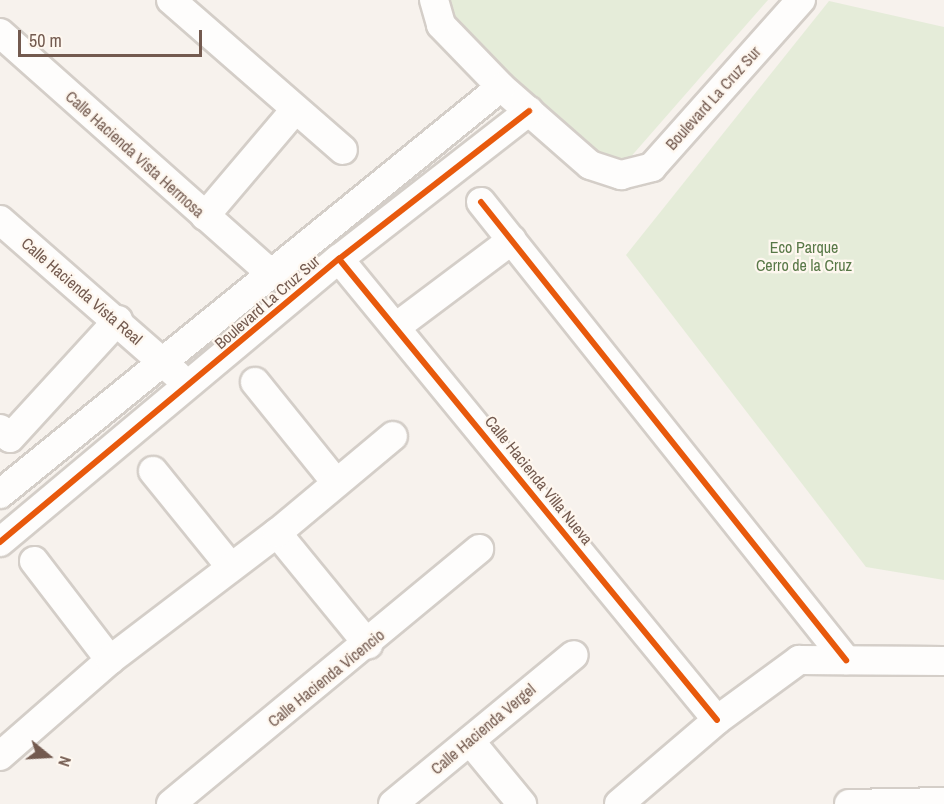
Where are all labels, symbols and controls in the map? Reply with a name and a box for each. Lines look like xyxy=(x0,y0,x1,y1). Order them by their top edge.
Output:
scale bar xyxy=(21,18,206,56)
text: 50 m xyxy=(29,28,62,53)
street label: Boulevard La Cruz Sur xyxy=(661,42,765,154)
street label: Calle Hacienda Vista Hermosa xyxy=(62,87,208,221)
street label: Calle Hacienda Vista Real xyxy=(18,233,146,349)
park label: Eco Parque Cerro de la Cruz xyxy=(756,237,852,275)
street label: Boulevard La Cruz Sur xyxy=(211,251,323,353)
street label: Calle Hacienda Villa Nueva xyxy=(481,412,597,548)
street label: Calle Hacienda Vicencio xyxy=(264,625,388,731)
street label: Calle Hacienda Vergel xyxy=(427,680,539,778)
north arrow xyxy=(18,726,78,786)
text: N xyxy=(53,754,77,769)

